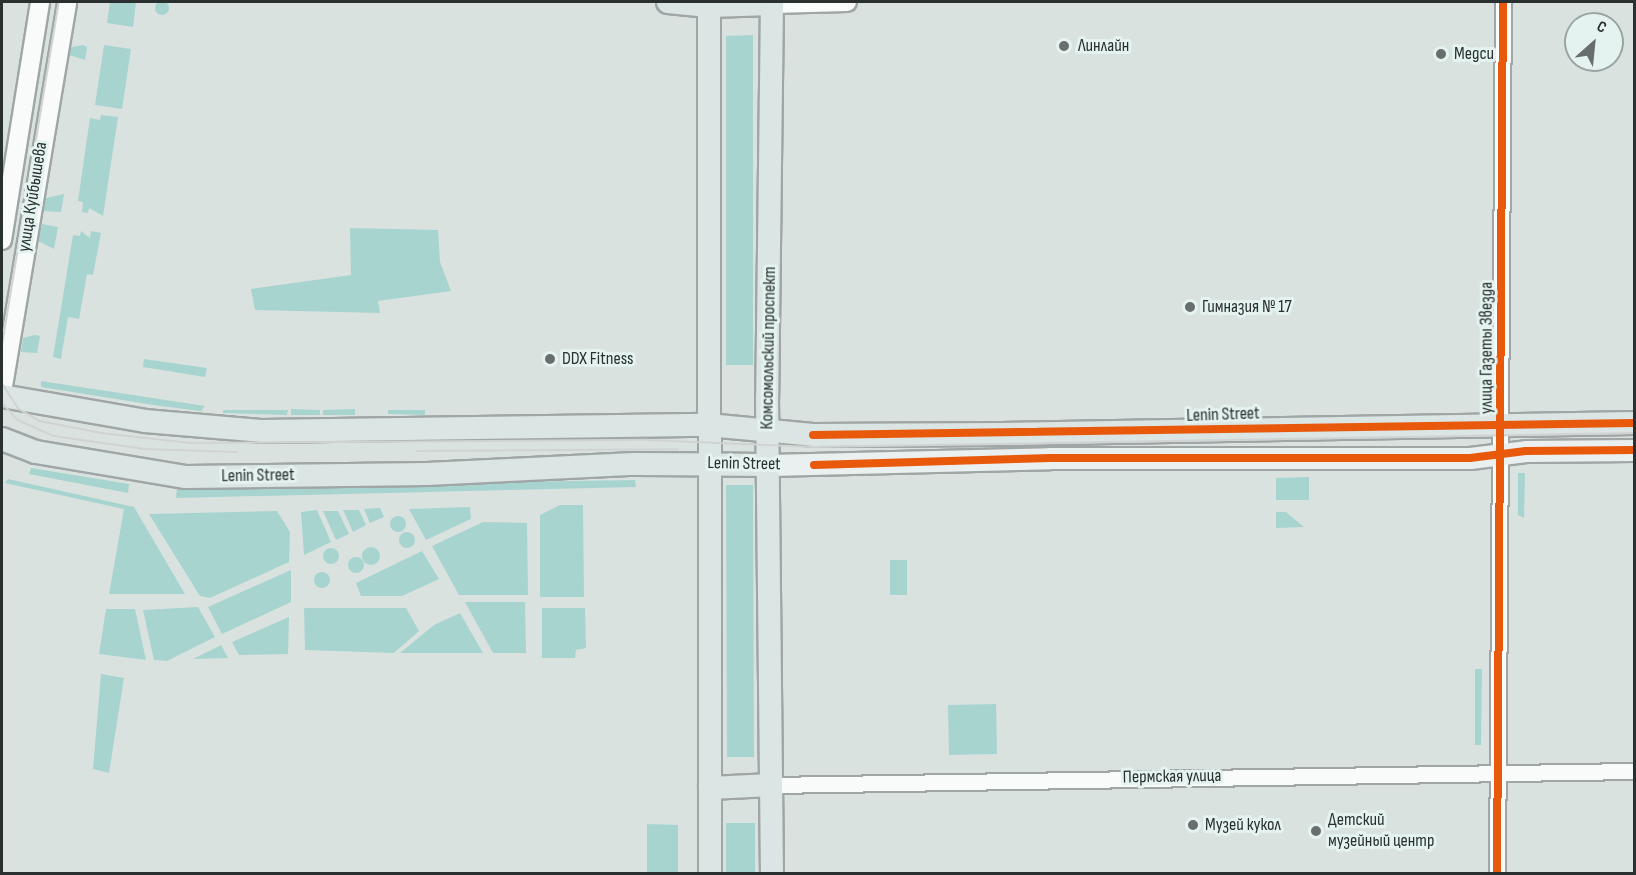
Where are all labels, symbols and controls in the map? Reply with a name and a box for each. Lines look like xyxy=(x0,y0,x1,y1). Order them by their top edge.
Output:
north arrow xyxy=(1564,12,1624,72)
text: С xyxy=(1594,17,1609,38)
place label: Линлайн xyxy=(1078,35,1129,57)
marker: Линлайн xyxy=(1055,37,1073,55)
place label: Медси xyxy=(1454,43,1494,65)
marker: Медси xyxy=(1432,45,1450,63)
street label: улица Куйбышева xyxy=(14,140,52,254)
street label: Комсомольский проспект xyxy=(757,266,781,430)
street label: улица Газеты Звезда xyxy=(1476,282,1498,414)
place label: Гимназия № 17 xyxy=(1202,296,1292,318)
marker: Гимназия № 17 xyxy=(1183,300,1197,314)
place label: DDX Fitness xyxy=(562,348,633,370)
marker: DDX Fitness xyxy=(543,352,557,366)
street label: Lenin Street xyxy=(1186,403,1260,427)
street label: Lenin Street xyxy=(707,453,781,475)
street label: Lenin Street xyxy=(221,465,295,487)
street label: Пермская улица xyxy=(1123,765,1221,789)
place label: Детский музейный центр xyxy=(1328,810,1434,852)
place label: Музей кукол xyxy=(1205,814,1281,836)
marker: Музей кукол xyxy=(1186,818,1200,832)
marker: Детский музейный центр xyxy=(1309,824,1323,838)

